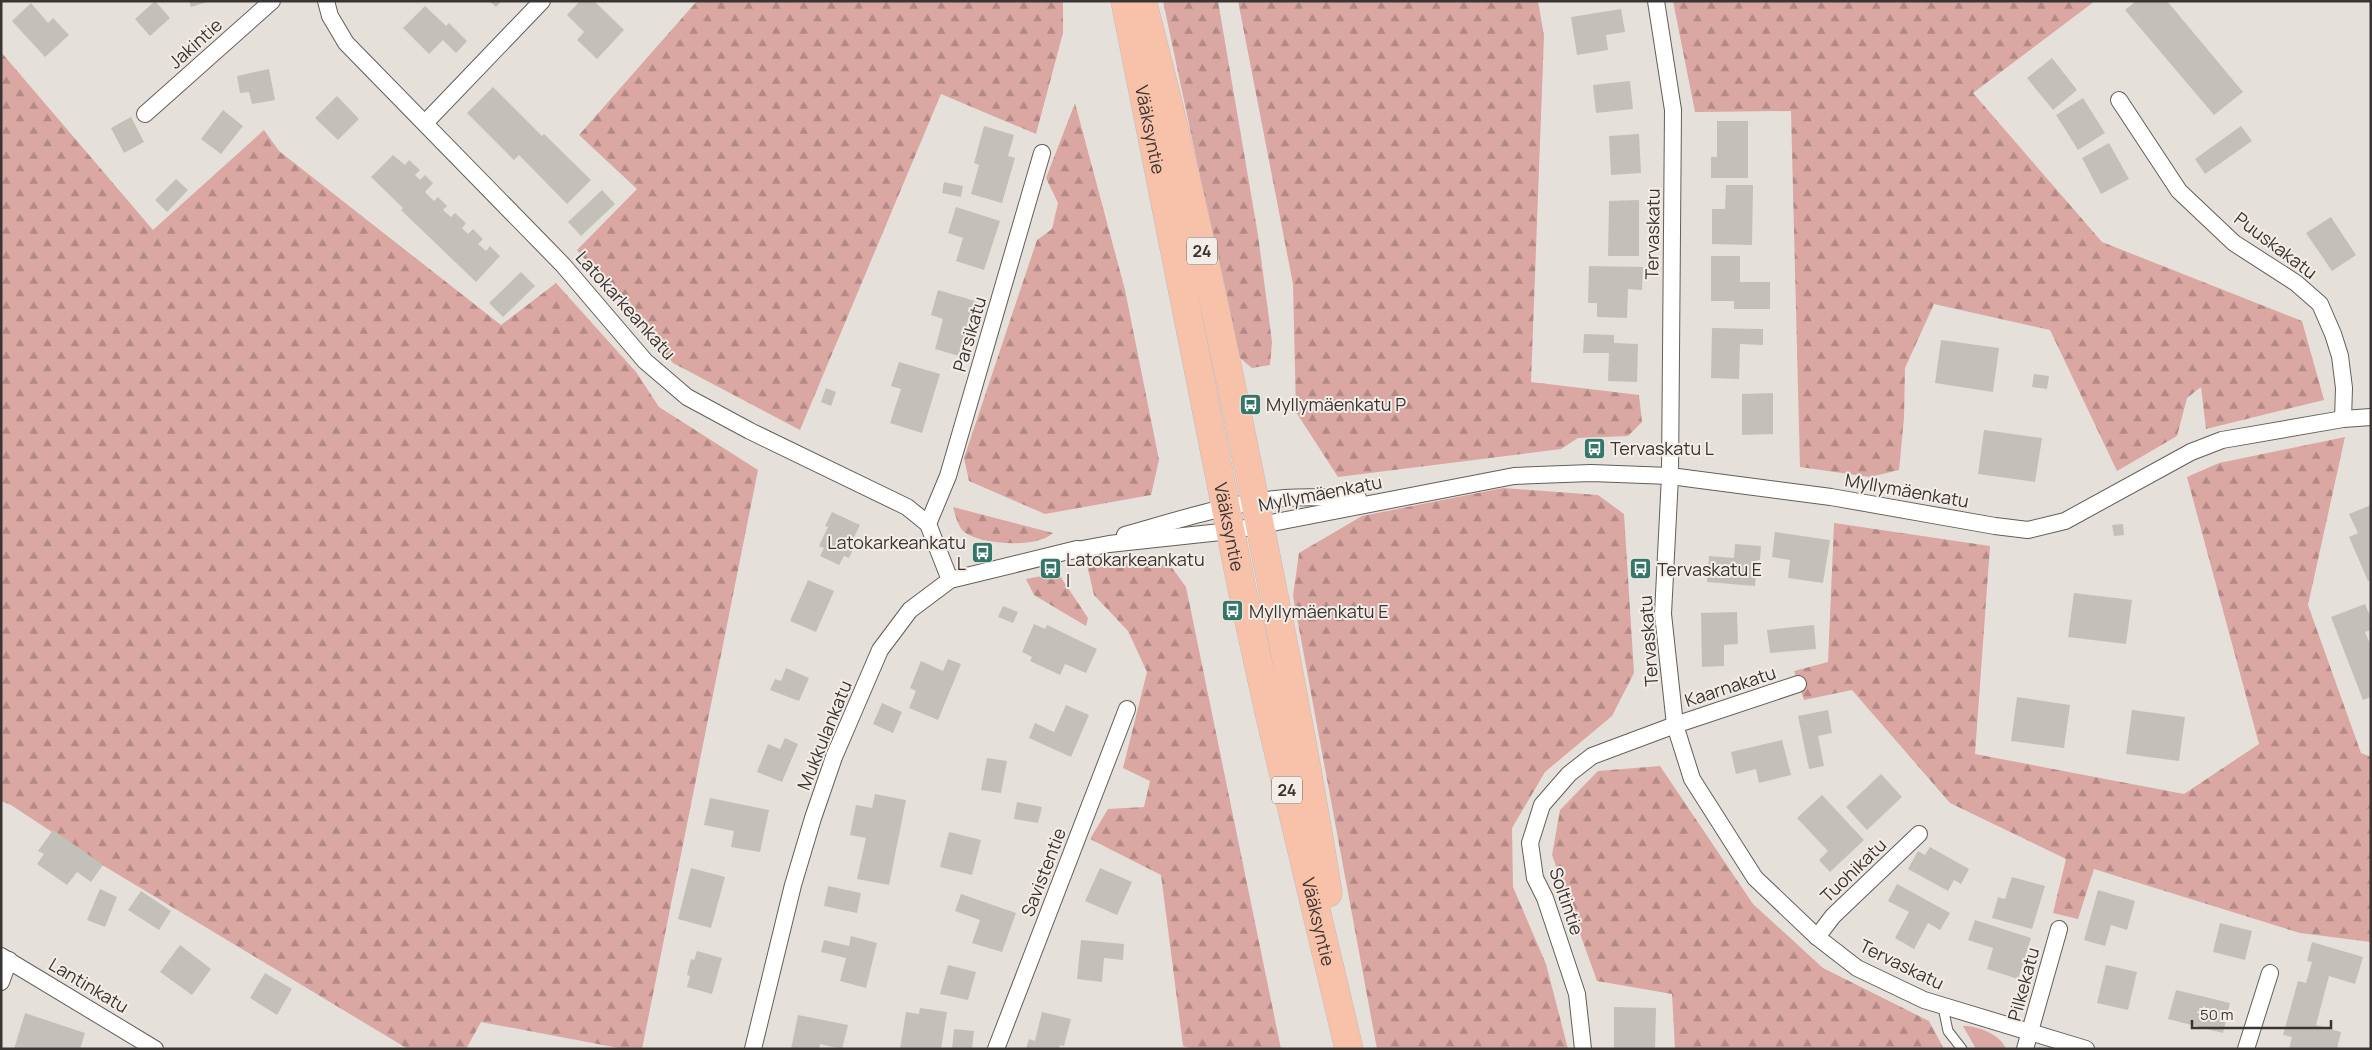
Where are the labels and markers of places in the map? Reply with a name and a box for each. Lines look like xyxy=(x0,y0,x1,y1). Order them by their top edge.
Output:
bus stop icon: Myllymäenkatu P xyxy=(1238,392,1262,416)
place label: Myllymäenkatu P xyxy=(1266,392,1406,416)
bus stop icon: Tervaskatu L xyxy=(1582,436,1606,460)
place label: Tervaskatu L xyxy=(1610,436,1714,460)
place label: Latokarkeankatu L xyxy=(827,530,966,575)
bus stop icon: Latokarkeankatu L xyxy=(970,540,994,564)
place label: Latokarkeankatu I xyxy=(1066,547,1205,592)
bus stop icon: Latokarkeankatu I xyxy=(1038,557,1062,581)
bus stop icon: Tervaskatu E xyxy=(1629,557,1653,581)
place label: Tervaskatu E xyxy=(1657,557,1762,581)
bus stop icon: Myllymäenkatu E xyxy=(1221,599,1245,623)
place label: Myllymäenkatu E xyxy=(1249,599,1388,623)

